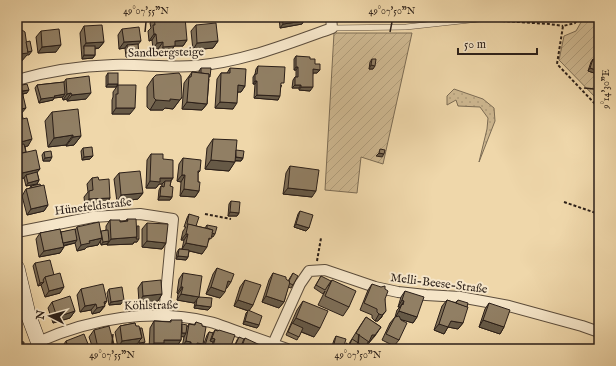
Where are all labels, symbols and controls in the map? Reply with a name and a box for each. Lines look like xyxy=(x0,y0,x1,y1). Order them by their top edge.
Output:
text: 49°07'55"N xyxy=(123,5,169,18)
text: 49°07'50"N xyxy=(369,5,416,18)
scale bar xyxy=(458,30,537,56)
text: 50 m xyxy=(464,37,486,52)
street label: Sandbergsteige xyxy=(128,44,205,61)
text: 9°14'30"E xyxy=(600,69,613,110)
street label: Hünefeldstraße xyxy=(54,194,133,219)
street label: Melli-Beese-Straße xyxy=(389,270,489,297)
north arrow xyxy=(30,296,70,336)
street label: Köhlstraße xyxy=(124,298,179,313)
text: N xyxy=(33,309,49,322)
text: 49°07'55"N xyxy=(89,349,135,362)
text: 49°07'50"N xyxy=(335,349,382,362)

